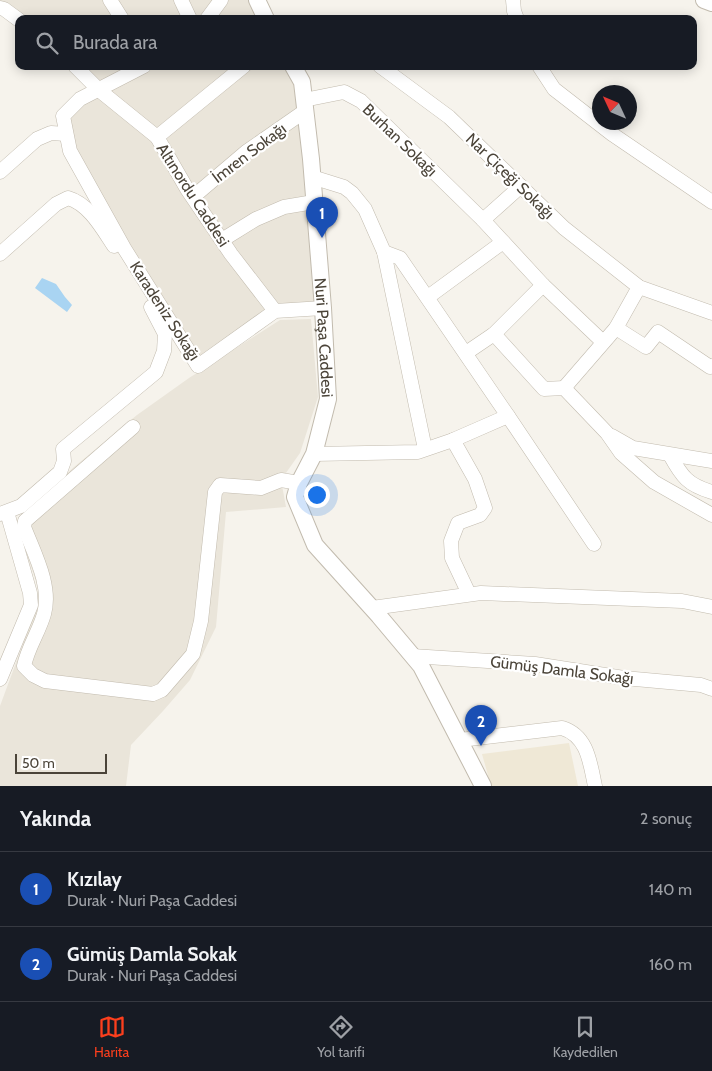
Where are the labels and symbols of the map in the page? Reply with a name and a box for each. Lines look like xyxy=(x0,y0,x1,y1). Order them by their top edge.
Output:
north arrow xyxy=(592,85,637,130)
street label: Burhan Sokağı xyxy=(359,100,441,180)
street label: İmren Sokağı xyxy=(208,119,290,187)
street label: Nar Çiçeği Sokağı xyxy=(462,129,558,223)
street label: Altınordu Caddesi xyxy=(153,140,233,250)
pin: 1 xyxy=(306,197,338,238)
street label: Karadeniz Sokağı xyxy=(126,258,204,364)
street label: Nuri Paşa Caddesi xyxy=(311,277,337,398)
your location xyxy=(304,482,330,508)
street label: Gümüş Damla Sokağı xyxy=(489,652,635,688)
pin: 2 xyxy=(465,705,497,746)
scale bar xyxy=(15,751,108,774)

